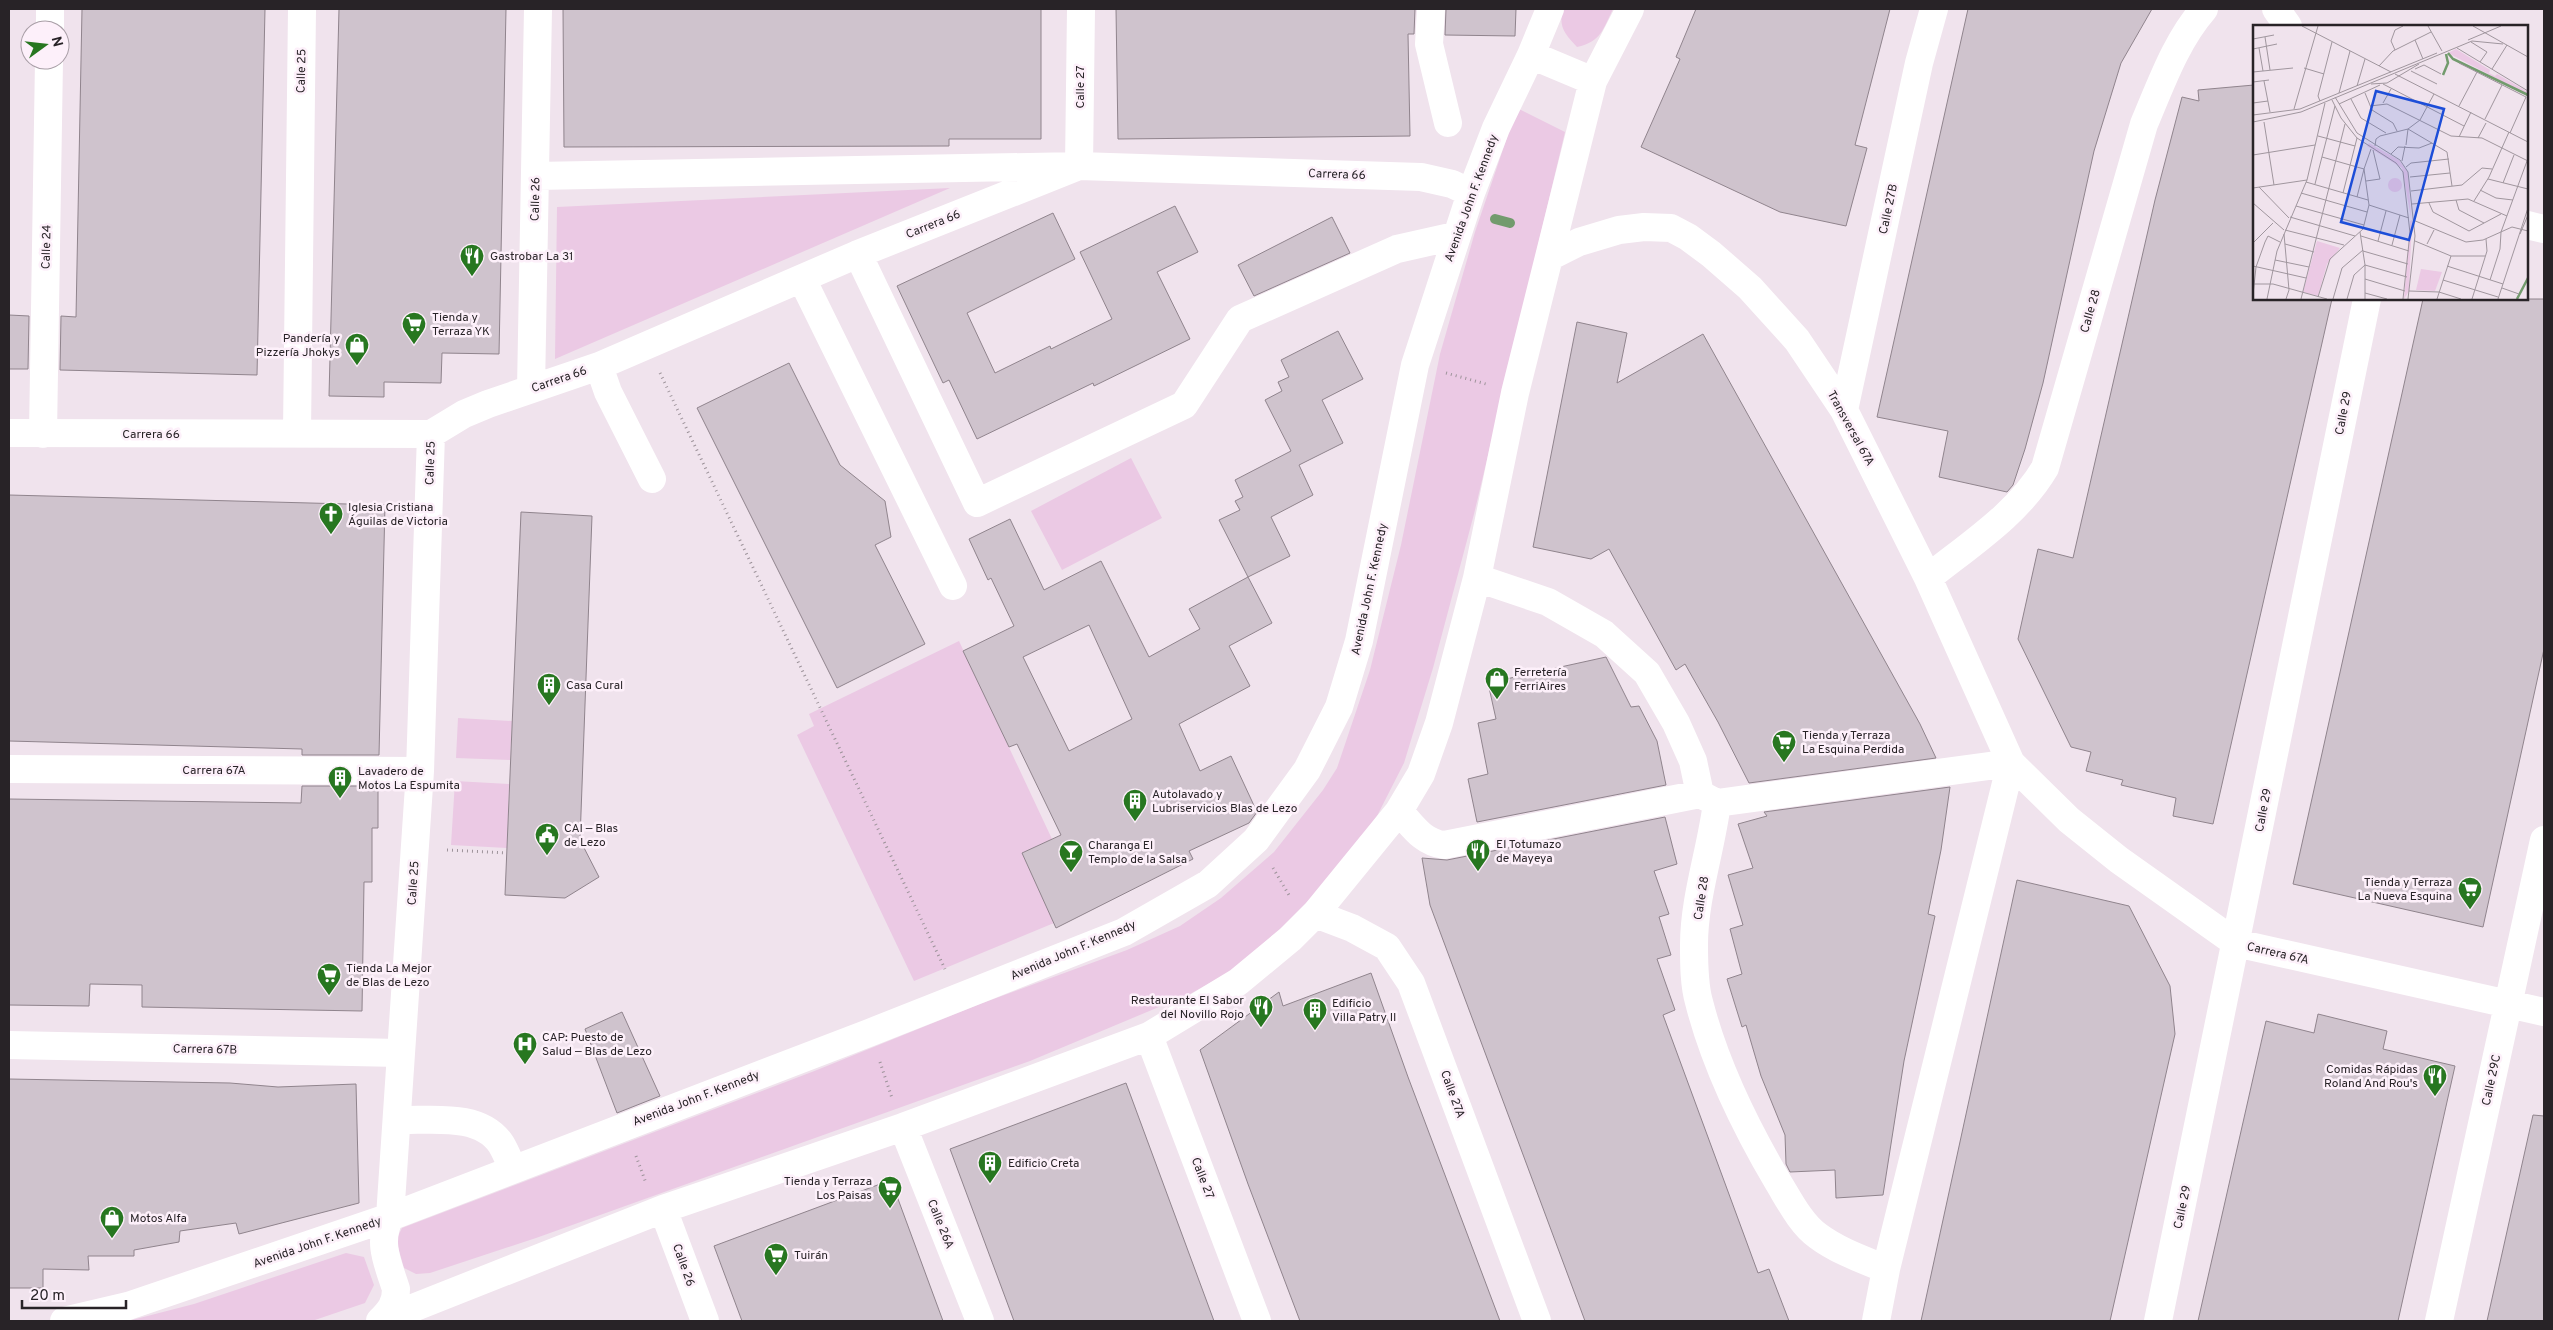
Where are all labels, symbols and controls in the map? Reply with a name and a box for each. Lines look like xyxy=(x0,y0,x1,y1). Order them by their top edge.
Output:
north arrow xyxy=(20,20,70,70)
inset map xyxy=(2253,25,2528,300)
text: N xyxy=(47,35,66,49)
street label: Calle 25 xyxy=(294,49,310,93)
street label: Calle 27 xyxy=(1073,65,1089,109)
street label: Avenida John F. Kennedy xyxy=(1441,132,1502,264)
street label: Carrera 66 xyxy=(1308,166,1366,184)
street label: Calle 26 xyxy=(528,177,544,221)
street label: Calle 27B xyxy=(1876,183,1902,236)
street label: Carrera 66 xyxy=(904,207,963,243)
street label: Calle 24 xyxy=(39,225,55,269)
restaurant icon: Gastrobar La 31 xyxy=(459,243,485,277)
place label: Gastrobar La 31 xyxy=(490,249,574,265)
street label: Calle 28 xyxy=(2077,288,2105,335)
place label: Tienda y Terraza YK xyxy=(432,310,490,340)
supermarket icon: Tienda y Terraza YK xyxy=(401,311,427,345)
place label: Pandería y Pizzería Jhokys xyxy=(256,331,340,361)
shop icon: Pandería y Pizzería Jhokys xyxy=(344,332,370,366)
street label: Carrera 66 xyxy=(529,363,589,397)
street label: Transversal 67A xyxy=(1823,388,1877,469)
street label: Calle 29 xyxy=(2332,390,2356,436)
street label: Carrera 66 xyxy=(122,427,180,443)
street label: Calle 25 xyxy=(422,441,440,486)
place label: Iglesia Cristiana Águilas de Victoria xyxy=(348,500,448,530)
church icon: Iglesia Cristiana Águilas de Victoria xyxy=(318,501,344,535)
street label: Avenida John F. Kennedy xyxy=(1348,522,1392,657)
place label: Ferretería FerriAires xyxy=(1514,665,1567,695)
shop icon: Ferretería FerriAires xyxy=(1484,666,1510,700)
building icon: Casa Cural xyxy=(536,672,562,706)
place label: Casa Cural xyxy=(566,678,623,694)
place label: Tienda y Terraza La Esquina Perdida xyxy=(1802,728,1904,758)
supermarket icon: Tienda y Terraza La Esquina Perdida xyxy=(1771,729,1797,763)
street label: Carrera 67A xyxy=(182,763,246,779)
place label: Lavadero de Motos La Espumita xyxy=(358,764,460,794)
building icon: Lavadero de Motos La Espumita xyxy=(327,765,353,799)
place label: Autolavado y Lubriservicios Blas de Lezo xyxy=(1152,787,1298,817)
street label: Calle 29 xyxy=(2252,787,2276,833)
building icon: Autolavado y Lubriservicios Blas de Lezo xyxy=(1122,788,1148,822)
place label: CAI ‒ Blas de Lezo xyxy=(564,821,618,851)
public building icon: CAI ‒ Blas de Lezo xyxy=(534,822,560,856)
place label: El Totumazo de Mayeya xyxy=(1496,837,1562,867)
place label: Charanga El Templo de la Salsa xyxy=(1088,838,1187,868)
restaurant icon: El Totumazo de Mayeya xyxy=(1465,838,1491,872)
bar icon: Charanga El Templo de la Salsa xyxy=(1058,839,1084,873)
street label: Calle 25 xyxy=(404,860,424,906)
street label: Calle 28 xyxy=(1691,875,1713,921)
place label: Tienda y Terraza La Nueva Esquina xyxy=(2358,875,2452,905)
supermarket icon: Tienda y Terraza La Nueva Esquina xyxy=(2457,876,2483,910)
street label: Avenida John F. Kennedy xyxy=(1008,917,1138,985)
street label: Carrera 67A xyxy=(2245,939,2310,969)
place label: Tienda La Mejor de Blas de Lezo xyxy=(346,961,432,991)
supermarket icon: Tienda La Mejor de Blas de Lezo xyxy=(316,962,342,996)
place label: Restaurante El Sabor del Novillo Rojo xyxy=(1131,993,1244,1023)
restaurant icon: Restaurante El Sabor del Novillo Rojo xyxy=(1248,994,1274,1028)
place label: Edificio Villa Patry II xyxy=(1332,996,1397,1026)
building icon: Edificio Villa Patry II xyxy=(1302,997,1328,1031)
place label: CAP: Puesto de Salud ‒ Blas de Lezo xyxy=(542,1030,652,1060)
hospital icon: CAP: Puesto de Salud ‒ Blas de Lezo xyxy=(512,1031,538,1065)
street label: Carrera 67B xyxy=(173,1041,237,1059)
street label: Calle 29C xyxy=(2479,1053,2505,1107)
place label: Comidas Rápidas Roland And Rou's xyxy=(2324,1062,2418,1092)
restaurant icon: Comidas Rápidas Roland And Rou's xyxy=(2422,1063,2448,1097)
street label: Avenida John F. Kennedy xyxy=(631,1067,762,1131)
street label: Calle 27A xyxy=(1436,1068,1468,1121)
building icon: Edificio Creta xyxy=(977,1150,1003,1184)
street label: Calle 27 xyxy=(1187,1155,1217,1201)
place label: Edificio Creta xyxy=(1008,1156,1079,1172)
place label: Tienda y Terraza Los Paisas xyxy=(784,1174,872,1204)
supermarket icon: Tienda y Terraza Los Paisas xyxy=(877,1175,903,1209)
street label: Calle 29 xyxy=(2171,1184,2195,1230)
street label: Calle 26A xyxy=(923,1197,957,1252)
shop icon: Motos Alfa xyxy=(99,1205,125,1239)
place label: Motos Alfa xyxy=(130,1211,187,1227)
street label: Avenida John F. Kennedy xyxy=(251,1213,384,1272)
street label: Calle 26 xyxy=(668,1242,698,1289)
supermarket icon: Tuirán xyxy=(763,1242,789,1276)
place label: Tuirán xyxy=(794,1248,828,1264)
scale bar xyxy=(22,1278,126,1310)
text: 20 m xyxy=(30,1287,65,1306)

